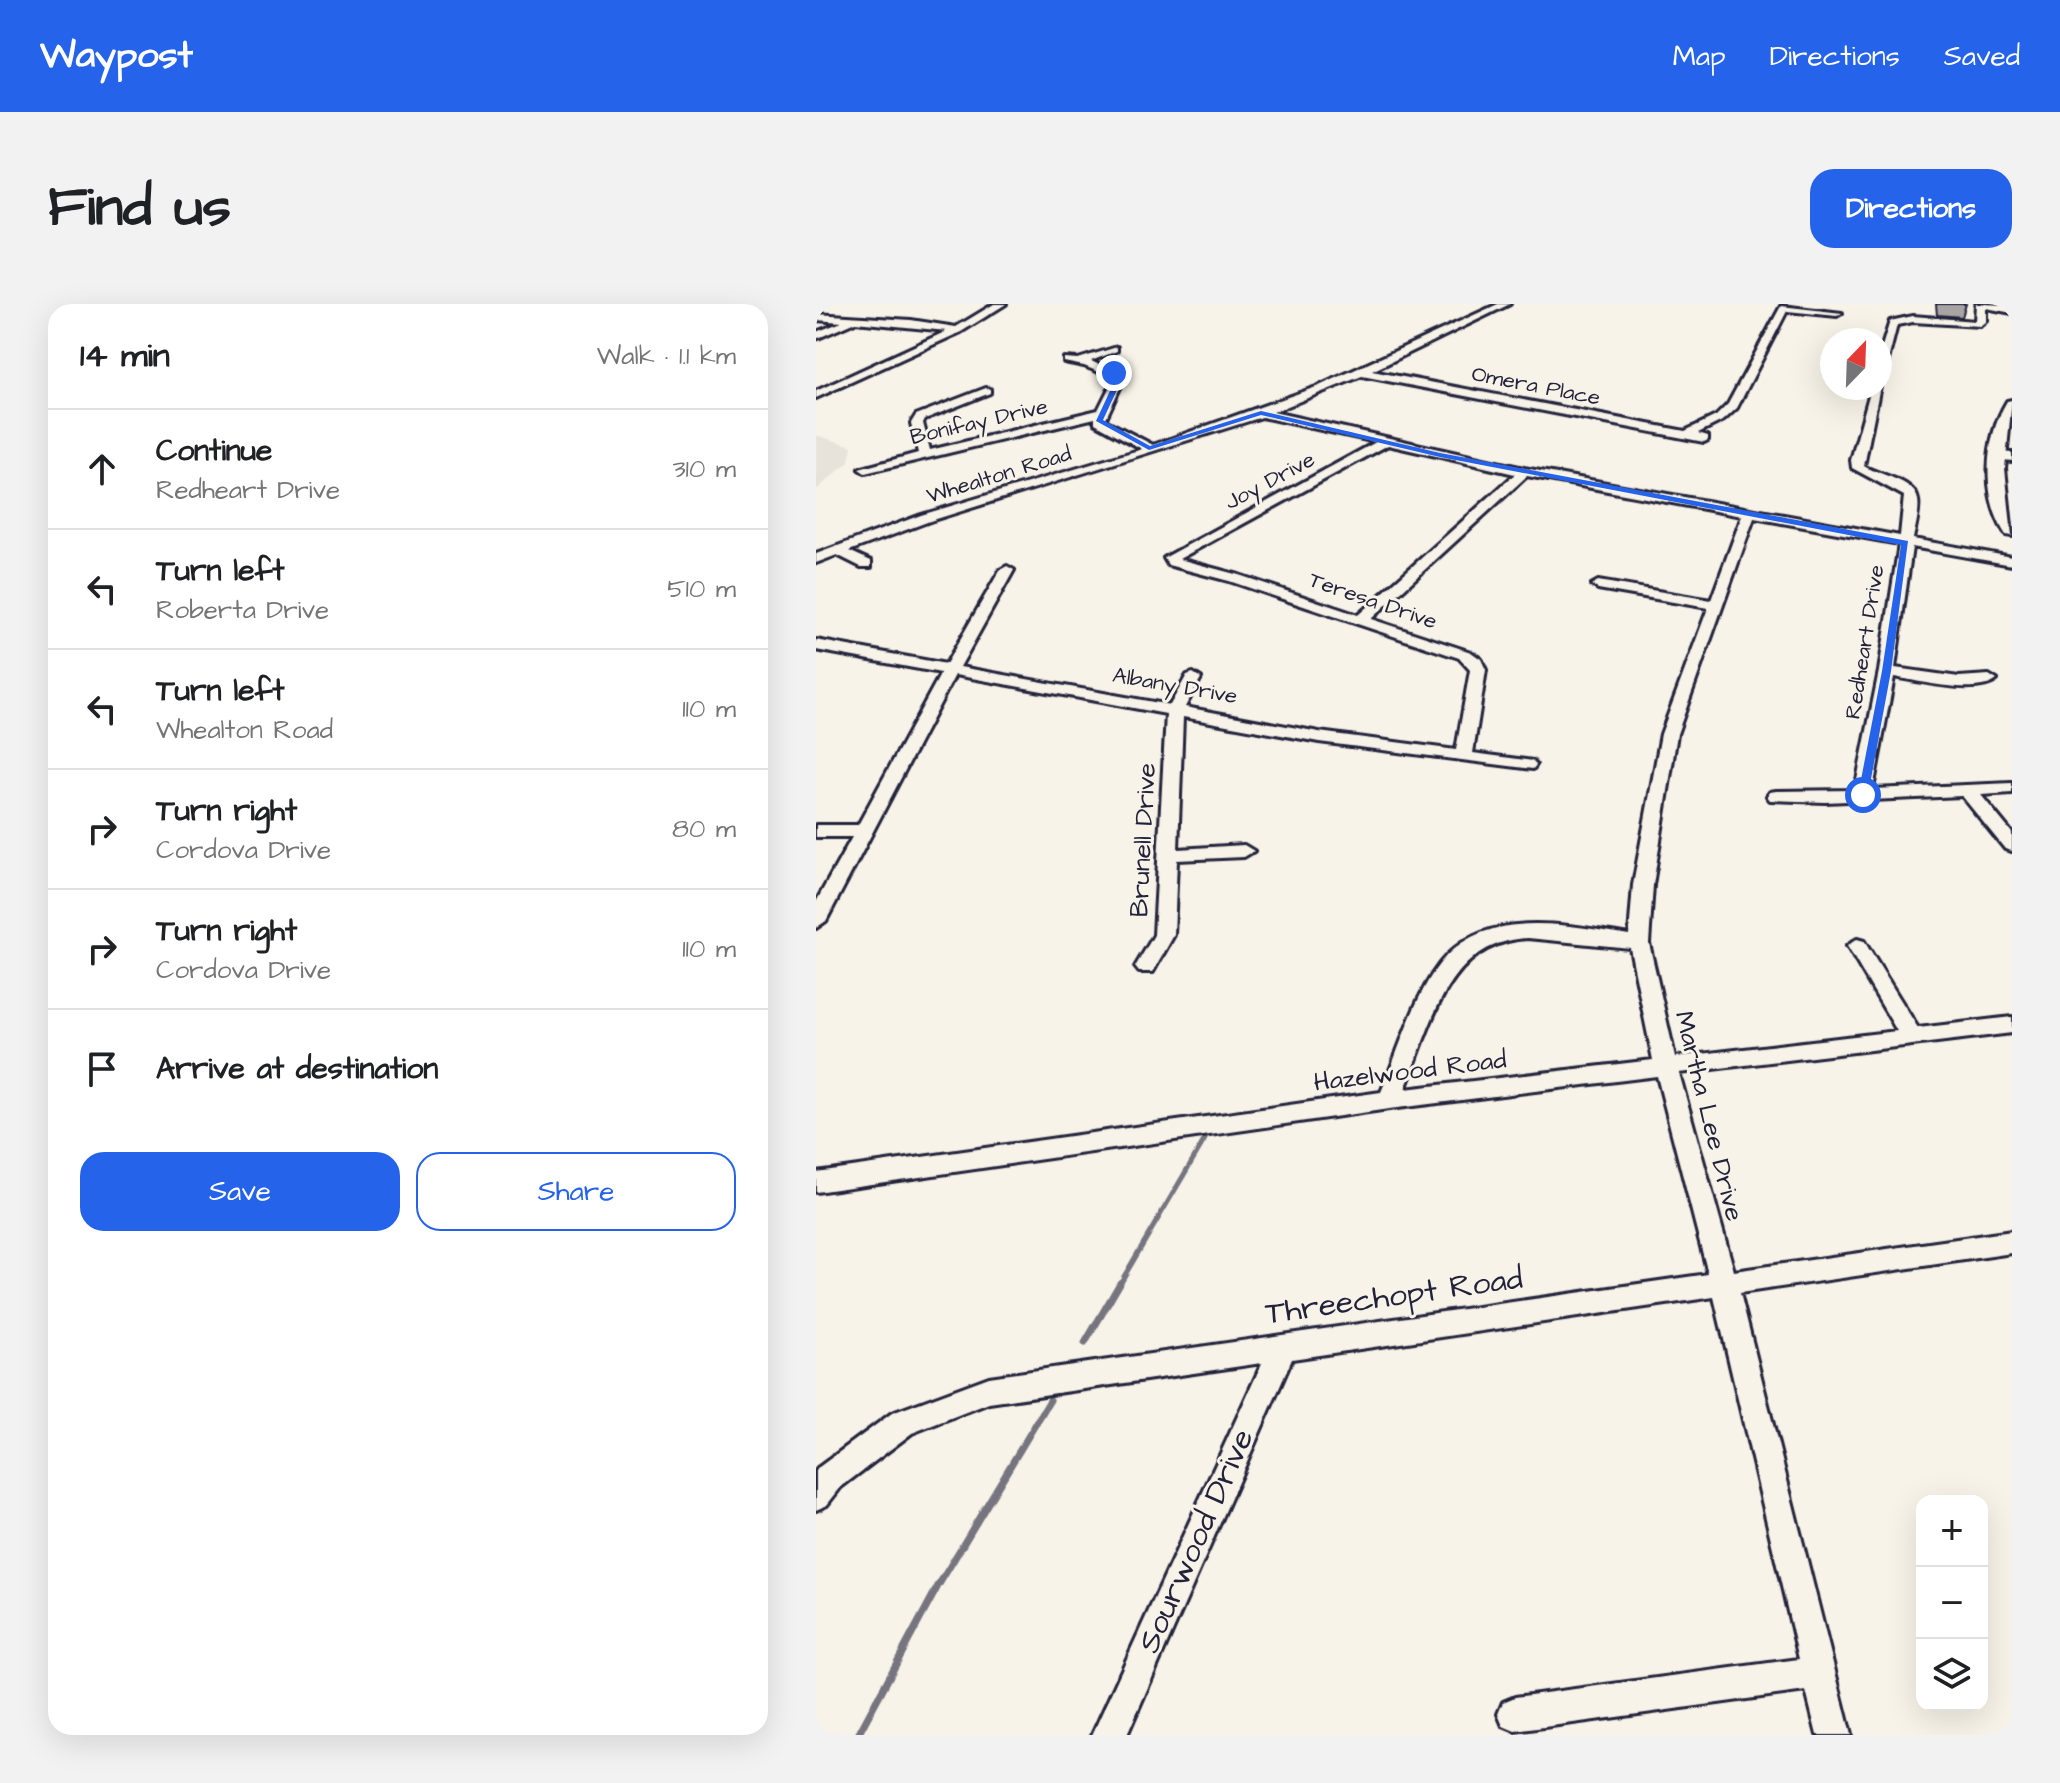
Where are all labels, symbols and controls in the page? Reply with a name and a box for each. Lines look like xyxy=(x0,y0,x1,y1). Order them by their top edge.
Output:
text: Waypost xyxy=(40,30,193,82)
text: Map xyxy=(1673,37,1726,76)
text: Directions xyxy=(1770,37,1900,76)
text: Saved xyxy=(1944,37,2020,76)
text: Find us xyxy=(48,169,231,247)
button: Directions xyxy=(1810,169,2012,248)
north arrow xyxy=(1820,328,1892,400)
text: 14 min xyxy=(80,332,170,380)
text: Walk · 1.1 km xyxy=(597,338,736,374)
route end xyxy=(1096,355,1132,391)
street label: Omera Place xyxy=(1469,358,1603,414)
street label: Bonifay Drive xyxy=(907,391,1051,454)
text: Continue xyxy=(156,430,272,472)
street label: Whealton Road xyxy=(923,438,1075,512)
street label: Joy Drive xyxy=(1219,444,1321,519)
icon: ahead xyxy=(80,447,124,491)
text: 310 m xyxy=(672,451,736,487)
text: Redheart Drive xyxy=(156,472,340,508)
text: Turn left xyxy=(156,550,284,592)
street label: Redheart Drive xyxy=(1838,563,1893,721)
street label: Teresa Drive xyxy=(1305,565,1441,637)
icon: left xyxy=(80,567,124,611)
text: 510 m xyxy=(667,571,736,607)
text: Roberta Drive xyxy=(156,592,329,628)
street label: Albany Drive xyxy=(1110,660,1240,713)
text: Turn left xyxy=(156,670,284,712)
icon: left xyxy=(80,687,124,731)
text: 110 m xyxy=(682,691,736,727)
text: Whealton Road xyxy=(156,712,333,748)
street label: Brunell Drive xyxy=(1121,762,1165,918)
route start xyxy=(1845,777,1881,813)
text: Turn right xyxy=(156,790,297,832)
icon: right xyxy=(80,807,124,851)
text: 80 m xyxy=(672,811,736,847)
text: Cordova Drive xyxy=(156,832,331,868)
text: Turn right xyxy=(156,910,297,952)
icon: right xyxy=(80,927,124,971)
text: 110 m xyxy=(682,931,736,967)
text: Cordova Drive xyxy=(156,952,331,988)
street label: Martha Lee Drive xyxy=(1665,1007,1753,1225)
street label: Hazelwood Road xyxy=(1312,1041,1508,1101)
icon: arrive xyxy=(80,1047,124,1091)
text: Arrive at destination xyxy=(156,1048,438,1090)
button: Save xyxy=(80,1152,400,1231)
button: Share xyxy=(416,1152,736,1231)
street label: Threechopt Road xyxy=(1263,1256,1525,1336)
street label: Sourwood Drive xyxy=(1126,1422,1266,1660)
map controls xyxy=(1916,1495,1988,1711)
button: + xyxy=(1916,1495,1988,1567)
button: − xyxy=(1916,1567,1988,1639)
button: layers xyxy=(1916,1639,1988,1711)

